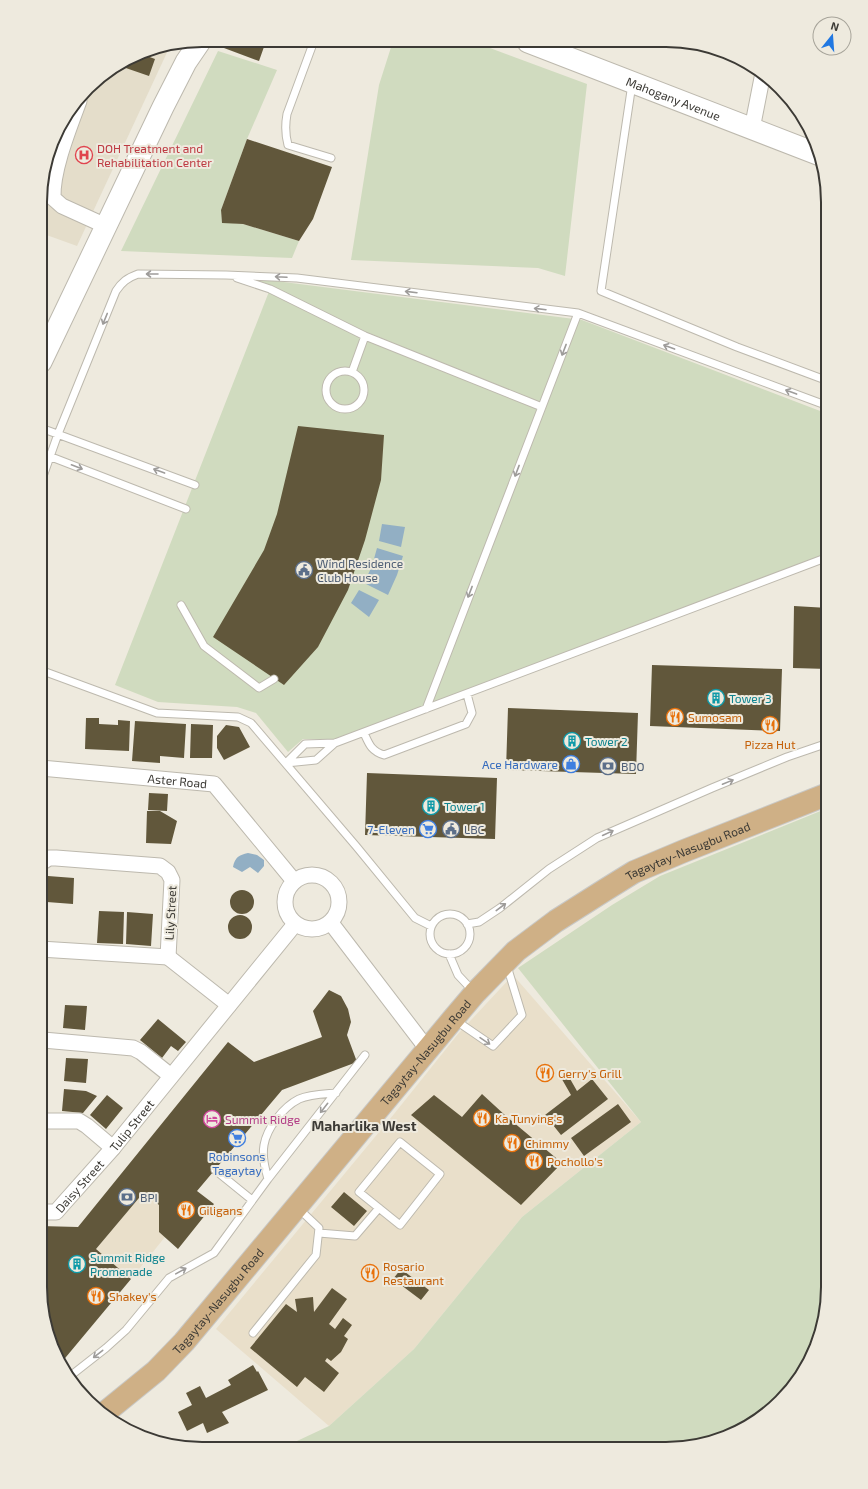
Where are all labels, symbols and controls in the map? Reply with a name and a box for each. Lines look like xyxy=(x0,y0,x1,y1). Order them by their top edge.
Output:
north arrow xyxy=(812,16,852,56)
text: N xyxy=(829,19,841,33)
street label: Mahogany Avenue xyxy=(624,74,723,123)
place label: DOH Treatment and Rehabilitation Center xyxy=(97,141,212,169)
hospital icon: DOH Treatment and Rehabilitation Center xyxy=(74,145,94,165)
one-way arrow xyxy=(146,270,159,278)
one-way arrow xyxy=(275,274,288,281)
one-way arrow xyxy=(405,288,418,296)
one-way arrow xyxy=(533,305,546,312)
one-way arrow xyxy=(101,313,108,325)
one-way arrow xyxy=(560,343,568,355)
one-way arrow xyxy=(664,343,676,351)
one-way arrow xyxy=(786,388,798,396)
one-way arrow xyxy=(71,463,83,471)
one-way arrow xyxy=(513,465,521,477)
one-way arrow xyxy=(153,467,165,475)
place label: Wind Residence Club House xyxy=(317,556,403,584)
public building icon: Wind Residence Club House xyxy=(294,560,314,580)
one-way arrow xyxy=(466,586,474,598)
building icon: Tower 3 xyxy=(706,688,726,708)
place label: Tower 3 xyxy=(729,691,772,705)
restaurant icon: Sumosam xyxy=(665,707,685,727)
place label: Sumosam xyxy=(688,710,742,724)
restaurant icon: Pizza Hut xyxy=(760,715,780,735)
building icon: Tower 2 xyxy=(562,731,582,751)
place label: Tower 2 xyxy=(585,734,628,748)
place label: Pizza Hut xyxy=(745,737,796,751)
shop icon: Ace Hardware xyxy=(561,754,581,774)
bank icon: BDO xyxy=(598,756,618,776)
place label: Ace Hardware xyxy=(482,757,558,771)
place label: BDO xyxy=(621,759,644,773)
street label: Aster Road xyxy=(147,771,208,790)
one-way arrow xyxy=(721,777,733,785)
building icon: Tower 1 xyxy=(421,796,441,816)
place label: Tower 1 xyxy=(444,799,485,813)
supermarket icon: 7-Eleven xyxy=(418,819,438,839)
public building icon: LBC xyxy=(441,819,461,839)
street label: Tagaytay-Nasugbu Road xyxy=(623,819,752,883)
place label: 7-Eleven xyxy=(367,822,415,836)
place label: LBC xyxy=(464,822,485,836)
one-way arrow xyxy=(602,829,614,836)
street label: Lily Street xyxy=(162,885,178,941)
one-way arrow xyxy=(496,902,507,911)
street label: Tagaytay-Nasugbu Road xyxy=(377,996,474,1108)
one-way arrow xyxy=(479,1037,490,1045)
restaurant icon: Gerry's Grill xyxy=(535,1063,555,1083)
place label: Gerry's Grill xyxy=(558,1066,622,1080)
street label: Tulip Street xyxy=(106,1096,157,1154)
one-way arrow xyxy=(319,1103,328,1114)
restaurant icon: Ka Tunying's xyxy=(472,1108,492,1128)
hotel icon: Summit Ridge xyxy=(202,1109,222,1129)
place label: Ka Tunying's xyxy=(495,1111,562,1125)
place label: Summit Ridge xyxy=(225,1112,300,1126)
district label: Maharlika West xyxy=(312,1117,417,1134)
supermarket icon: Robinsons Tagaytay xyxy=(227,1128,247,1148)
restaurant icon: Chimmy xyxy=(502,1133,522,1153)
place label: Chimmy xyxy=(525,1136,570,1150)
place label: Robinsons Tagaytay xyxy=(209,1149,265,1177)
restaurant icon: Pochollo's xyxy=(524,1151,544,1171)
place label: Pochollo's xyxy=(547,1154,603,1168)
street label: Daisy Street xyxy=(52,1156,107,1215)
bank icon: BPI xyxy=(117,1187,137,1207)
place label: BPI xyxy=(140,1190,158,1204)
restaurant icon: Giligans xyxy=(176,1200,196,1220)
place label: Giligans xyxy=(199,1203,242,1217)
street label: Tagaytay-Nasugbu Road xyxy=(169,1245,266,1357)
place label: Summit Ridge Promenade xyxy=(90,1250,165,1278)
building icon: Summit Ridge Promenade xyxy=(67,1254,87,1274)
place label: Rosario Restaurant xyxy=(383,1259,444,1287)
restaurant icon: Rosario Restaurant xyxy=(360,1263,380,1283)
one-way arrow xyxy=(175,1267,187,1275)
restaurant icon: Shakey's xyxy=(86,1286,106,1306)
place label: Shakey's xyxy=(109,1289,157,1303)
one-way arrow xyxy=(92,1350,103,1358)

